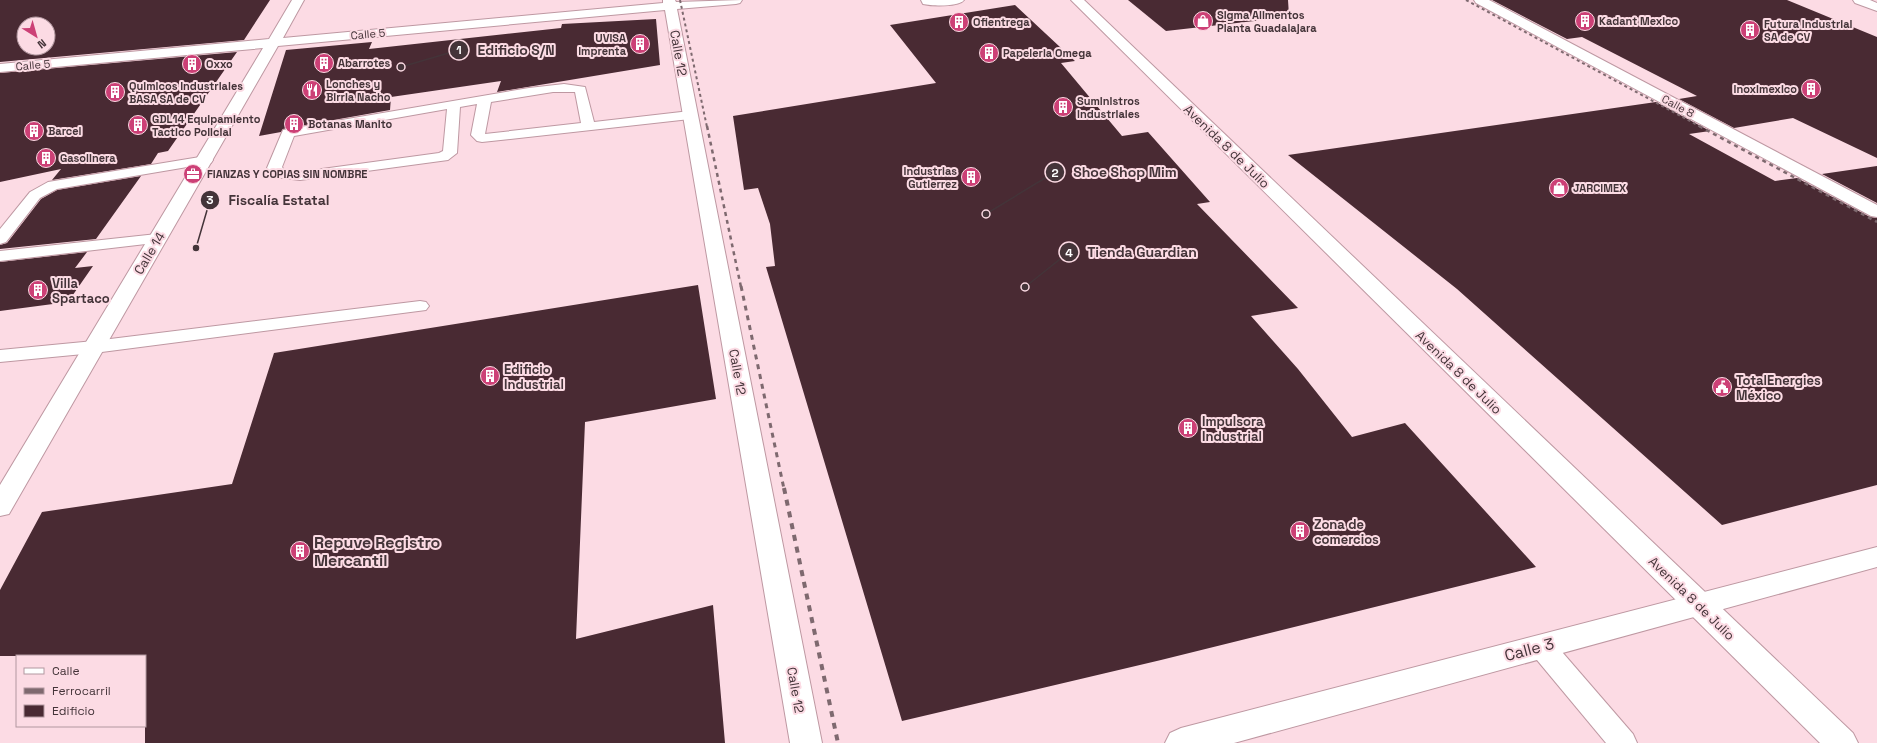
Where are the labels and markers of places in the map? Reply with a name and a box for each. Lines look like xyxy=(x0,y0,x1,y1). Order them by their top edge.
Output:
place label: Sigma Alimentos Planta Guadalajara xyxy=(1217,8,1317,35)
shop icon: Sigma Alimentos Planta Guadalajara xyxy=(1192,10,1214,32)
building icon: Kadant Mexico xyxy=(1574,10,1596,32)
building icon: Ofientrega xyxy=(948,11,970,33)
place label: Kadant Mexico xyxy=(1599,14,1679,28)
place label: Ofientrega xyxy=(973,15,1030,29)
place label: Futura Industrial SA de CV xyxy=(1764,17,1853,44)
building icon: Futura Industrial SA de CV xyxy=(1739,19,1761,41)
place label: UVISA Imprenta xyxy=(578,31,627,58)
building icon: UVISA Imprenta xyxy=(629,33,651,55)
callout: Edificio S/N xyxy=(449,37,563,63)
building icon: Papeleria Omega xyxy=(978,42,1000,64)
place label: Papeleria Omega xyxy=(1003,46,1092,60)
building icon: Abarrotes xyxy=(313,52,335,74)
building icon: Oxxo xyxy=(181,53,203,75)
place label: Abarrotes xyxy=(338,56,391,70)
place label: Oxxo xyxy=(206,57,233,71)
place label: Lonches y Birria Nacho xyxy=(326,77,391,104)
building icon: Inoximexico xyxy=(1800,78,1822,100)
place label: Quimicos Industriales BASA SA de CV xyxy=(129,79,243,106)
restaurant icon: Lonches y Birria Nacho xyxy=(301,79,323,101)
building icon: Quimicos Industriales BASA SA de CV xyxy=(104,81,126,103)
place label: Inoximexico xyxy=(1733,82,1797,96)
place label: Suministros industriales xyxy=(1077,94,1140,121)
building icon: Suministros industriales xyxy=(1052,96,1074,118)
place label: GDL14 Equipamiento Tactico Policial xyxy=(152,112,261,139)
building icon: Botanas Manito xyxy=(283,113,305,135)
building icon: GDL14 Equipamiento Tactico Policial xyxy=(127,114,149,136)
place label: Botanas Manito xyxy=(308,117,392,131)
building icon: Barcel xyxy=(23,120,45,142)
place label: Barcel xyxy=(48,124,82,138)
building icon: Gasolinera xyxy=(35,147,57,169)
place label: Gasolinera xyxy=(60,151,116,165)
callout: Shoe Shop Mim xyxy=(1045,159,1185,185)
office icon: FIANZAS Y COPIAS SIN NOMBRE xyxy=(182,163,204,185)
place label: Industrias Gutierrez xyxy=(903,164,957,191)
building icon: Industrias Gutierrez xyxy=(960,166,982,188)
place label: FIANZAS Y COPIAS SIN NOMBRE xyxy=(207,167,367,181)
shop icon: JARCIMEX xyxy=(1548,177,1570,199)
place label: JARCIMEX xyxy=(1573,181,1626,195)
callout: Fiscalía Estatal xyxy=(200,187,337,213)
callout: Tienda Guardian xyxy=(1059,239,1205,265)
place label: Villa Spartaco xyxy=(52,275,110,307)
building icon: Villa Spartaco xyxy=(27,279,49,301)
place label: Edificio Industrial xyxy=(504,361,564,393)
building icon: Edificio Industrial xyxy=(479,365,501,387)
place label: TotalEnergies México xyxy=(1736,372,1821,404)
public building icon: TotalEnergies México xyxy=(1711,376,1733,398)
place label: Impulsora Industrial xyxy=(1202,413,1264,445)
building icon: Impulsora Industrial xyxy=(1177,417,1199,439)
place label: Zona de comercios xyxy=(1314,516,1379,548)
building icon: Zona de comercios xyxy=(1289,520,1311,542)
place label: Repuve Registro Mercantil xyxy=(314,532,441,571)
building icon: Repuve Registro Mercantil xyxy=(289,540,311,562)

